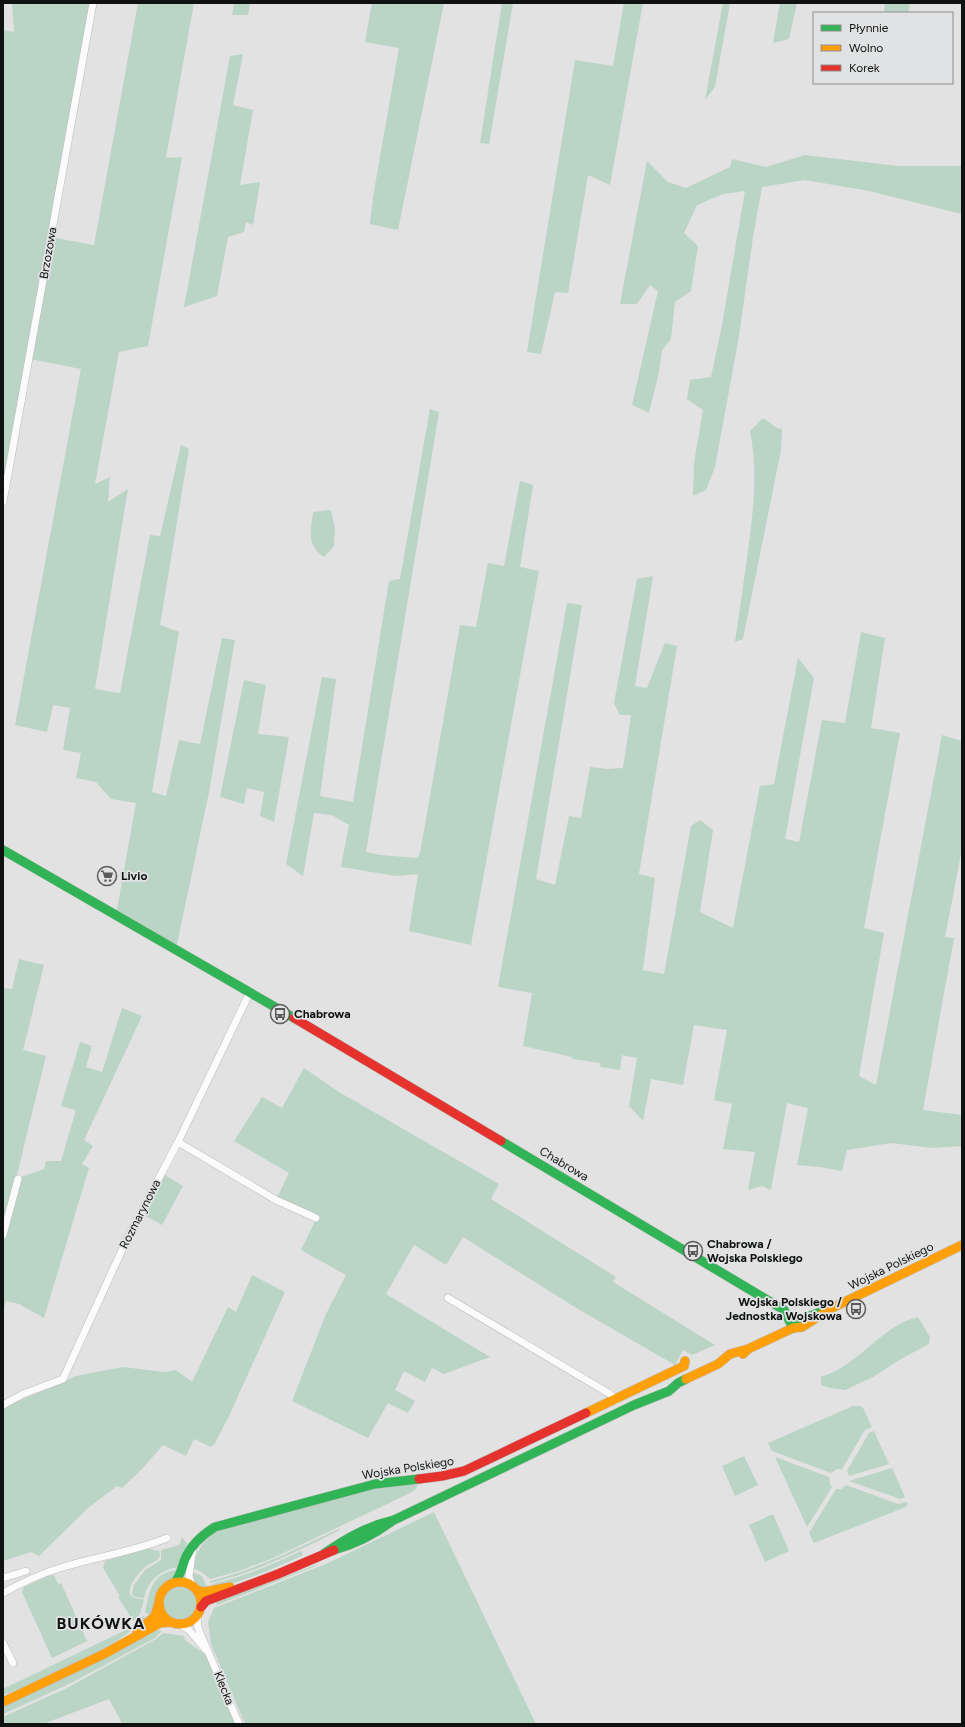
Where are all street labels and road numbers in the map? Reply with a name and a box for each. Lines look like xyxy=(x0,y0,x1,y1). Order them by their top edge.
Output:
street label: Brzozowa xyxy=(37,226,59,280)
street label: Chabrowa xyxy=(537,1144,591,1184)
street label: Rozmarynowa xyxy=(117,1177,163,1251)
street label: Wojska Polskiego xyxy=(846,1239,936,1293)
street label: Wojska Polskiego xyxy=(361,1454,455,1482)
street label: Klecka xyxy=(211,1669,237,1707)

